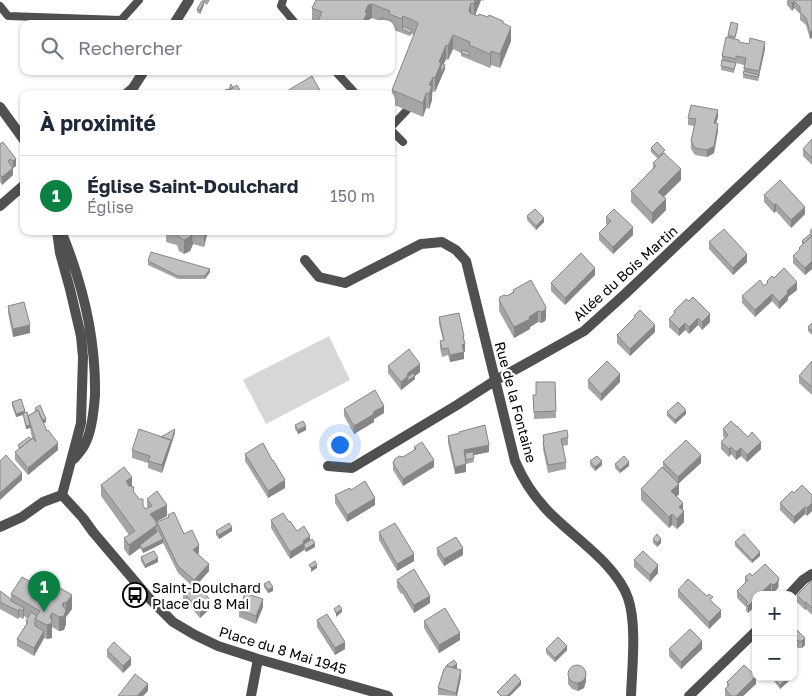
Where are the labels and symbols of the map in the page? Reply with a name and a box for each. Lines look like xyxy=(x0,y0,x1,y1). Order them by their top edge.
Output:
street label: Allée du Bois Martin xyxy=(569,222,681,324)
street label: Rue de la Fontaine xyxy=(492,340,540,464)
your location xyxy=(327,432,353,458)
pin: 1 xyxy=(28,571,60,612)
place label: Saint-Doulchard Place du 8 Mai xyxy=(152,579,261,612)
bus stop icon: Saint-Doulchard Place du 8 Mai xyxy=(122,582,148,608)
street label: Place du 8 Mai 1945 xyxy=(217,622,349,678)

